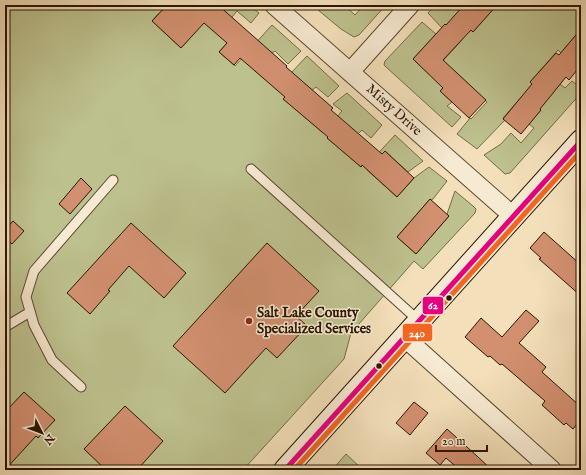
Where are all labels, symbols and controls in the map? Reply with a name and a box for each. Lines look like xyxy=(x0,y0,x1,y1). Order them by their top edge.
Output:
street label: Misty Drive xyxy=(362,80,426,140)
unlabelled marker xyxy=(444,293,454,303)
line badge: 62 xyxy=(422,296,444,315)
text: 62 xyxy=(428,299,439,313)
place label: Salt Lake County Specialized Services xyxy=(257,304,371,338)
marker: Salt Lake County Specialized Services xyxy=(244,316,254,326)
line badge: 240 xyxy=(402,323,433,342)
text: 240 xyxy=(409,327,426,341)
unlabelled marker xyxy=(374,361,384,371)
north arrow xyxy=(22,413,62,453)
scale bar xyxy=(436,427,487,453)
text: N xyxy=(40,430,58,448)
text: 20 m xyxy=(442,434,465,449)

